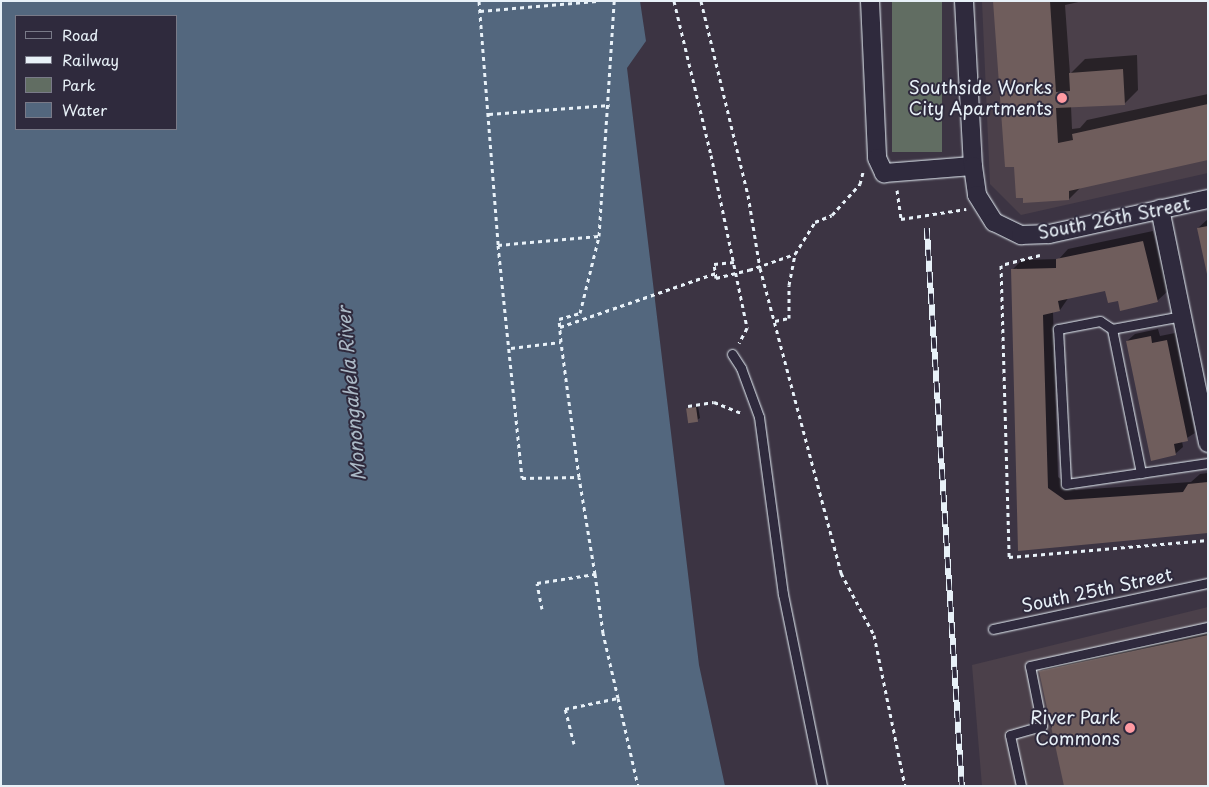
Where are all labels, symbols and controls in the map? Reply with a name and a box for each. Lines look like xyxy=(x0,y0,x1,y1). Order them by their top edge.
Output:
legend xyxy=(15,15,178,130)
text: Road xyxy=(62,23,98,46)
text: Railway xyxy=(62,48,119,71)
text: Park xyxy=(62,73,96,96)
place label: Southside Works City Apartments xyxy=(906,77,1052,120)
marker: Southside Works City Apartments xyxy=(1056,92,1068,104)
text: Water xyxy=(62,98,107,121)
street label: South 26th Street xyxy=(1035,192,1193,244)
water label: Monongahela River xyxy=(332,306,370,482)
street label: South 25th Street xyxy=(1019,563,1175,617)
place label: River Park Commons xyxy=(1030,707,1120,750)
marker: River Park Commons xyxy=(1124,722,1136,734)

